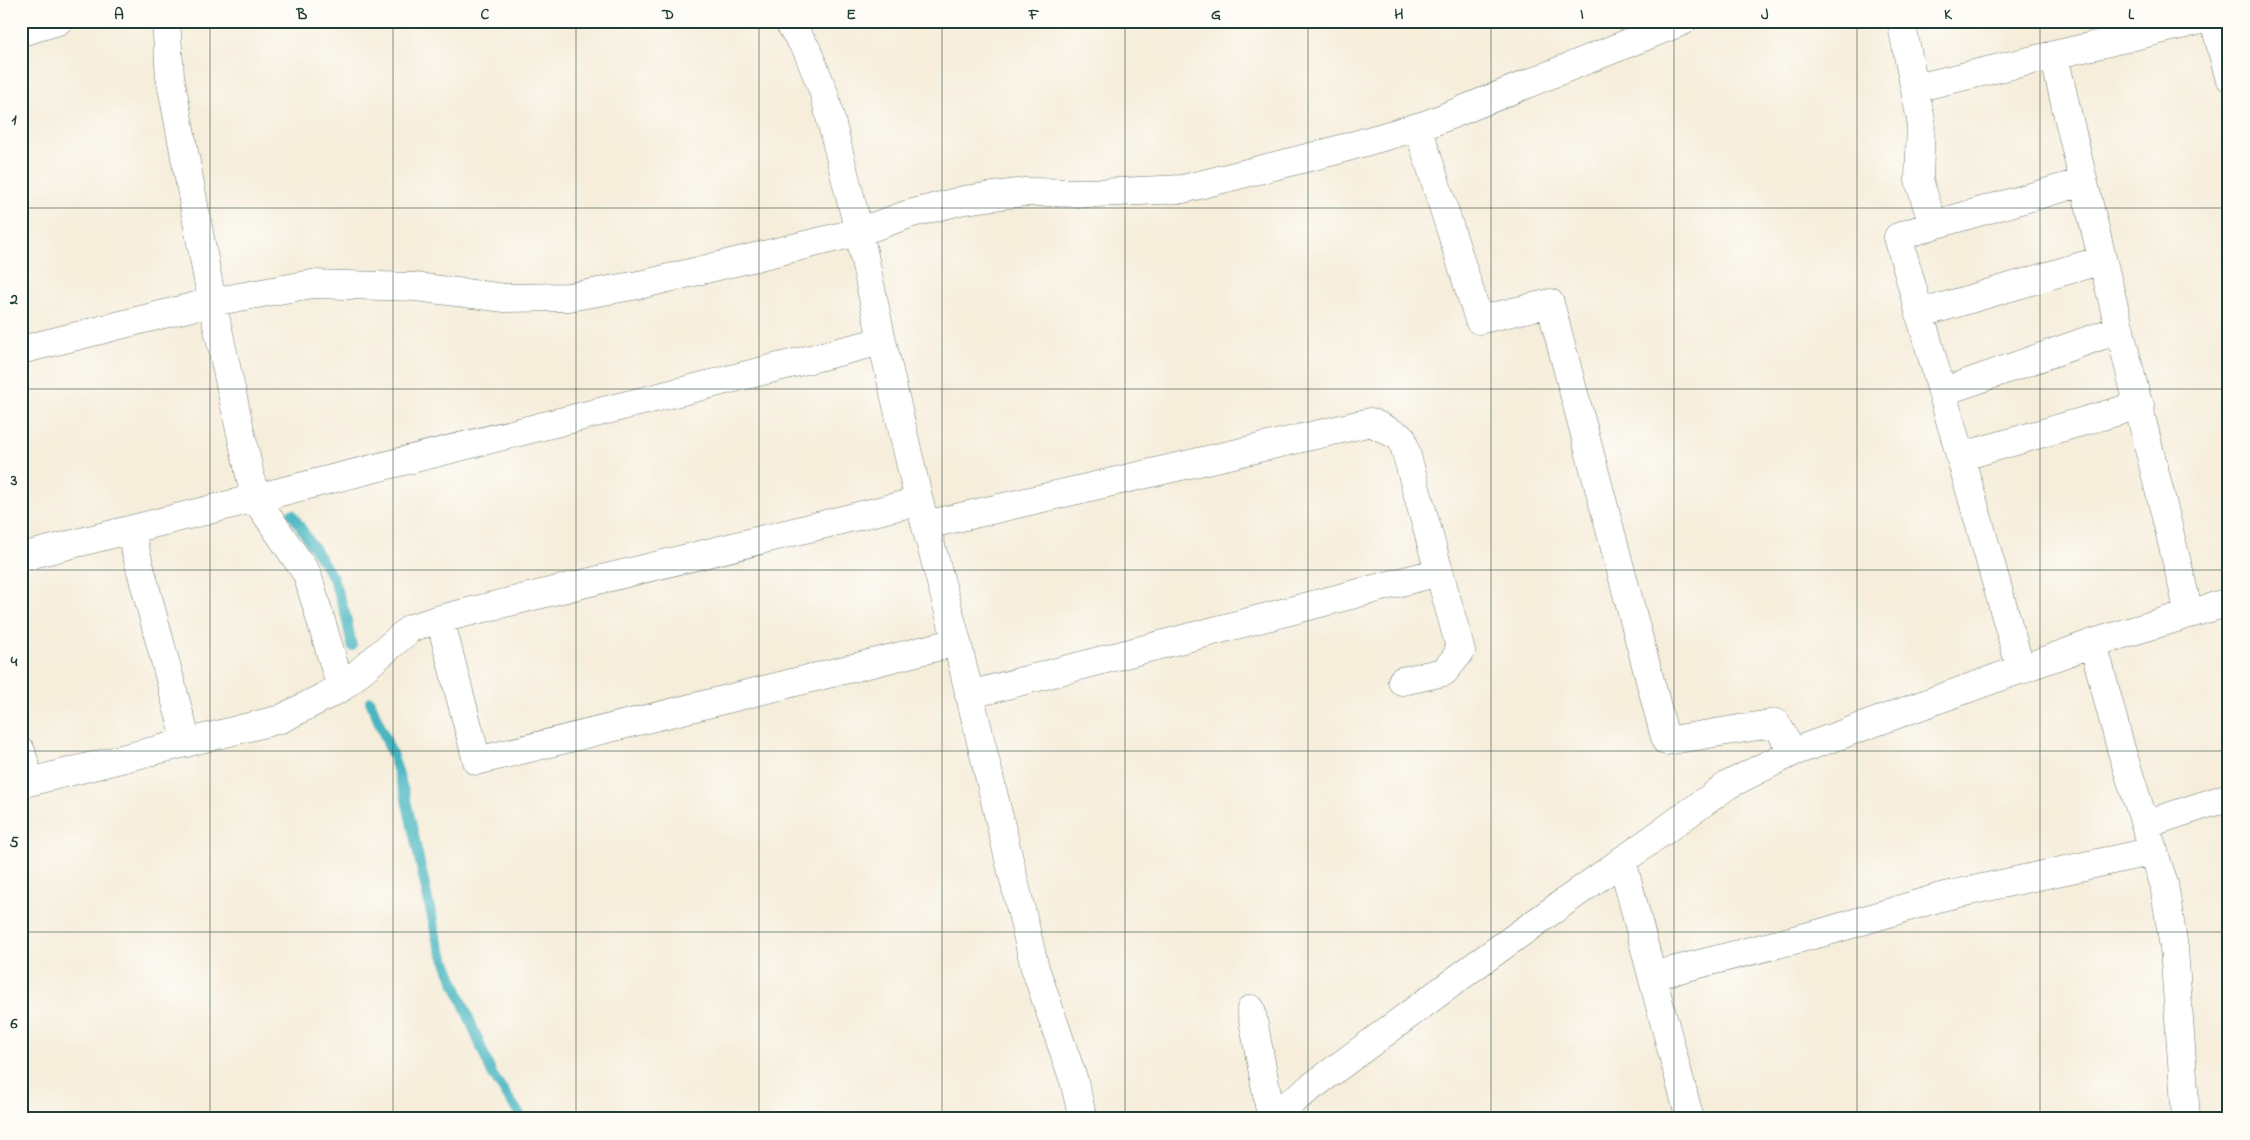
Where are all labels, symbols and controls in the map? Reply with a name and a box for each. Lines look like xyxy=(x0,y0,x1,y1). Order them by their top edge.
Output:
text: A xyxy=(114,3,124,27)
text: B xyxy=(296,3,308,27)
text: C xyxy=(481,3,490,27)
text: D xyxy=(661,3,674,27)
text: E xyxy=(846,3,856,27)
text: F xyxy=(1028,3,1040,27)
text: G xyxy=(1211,3,1221,27)
text: H xyxy=(1394,3,1404,27)
text: I xyxy=(1580,3,1584,27)
text: J xyxy=(1761,3,1769,27)
text: K xyxy=(1944,3,1953,27)
text: L xyxy=(2128,3,2135,27)
text: 1 xyxy=(11,108,17,132)
text: 2 xyxy=(9,288,18,312)
text: 3 xyxy=(10,469,18,493)
text: 4 xyxy=(10,650,18,674)
text: 5 xyxy=(9,831,19,855)
text: 6 xyxy=(9,1012,18,1036)

